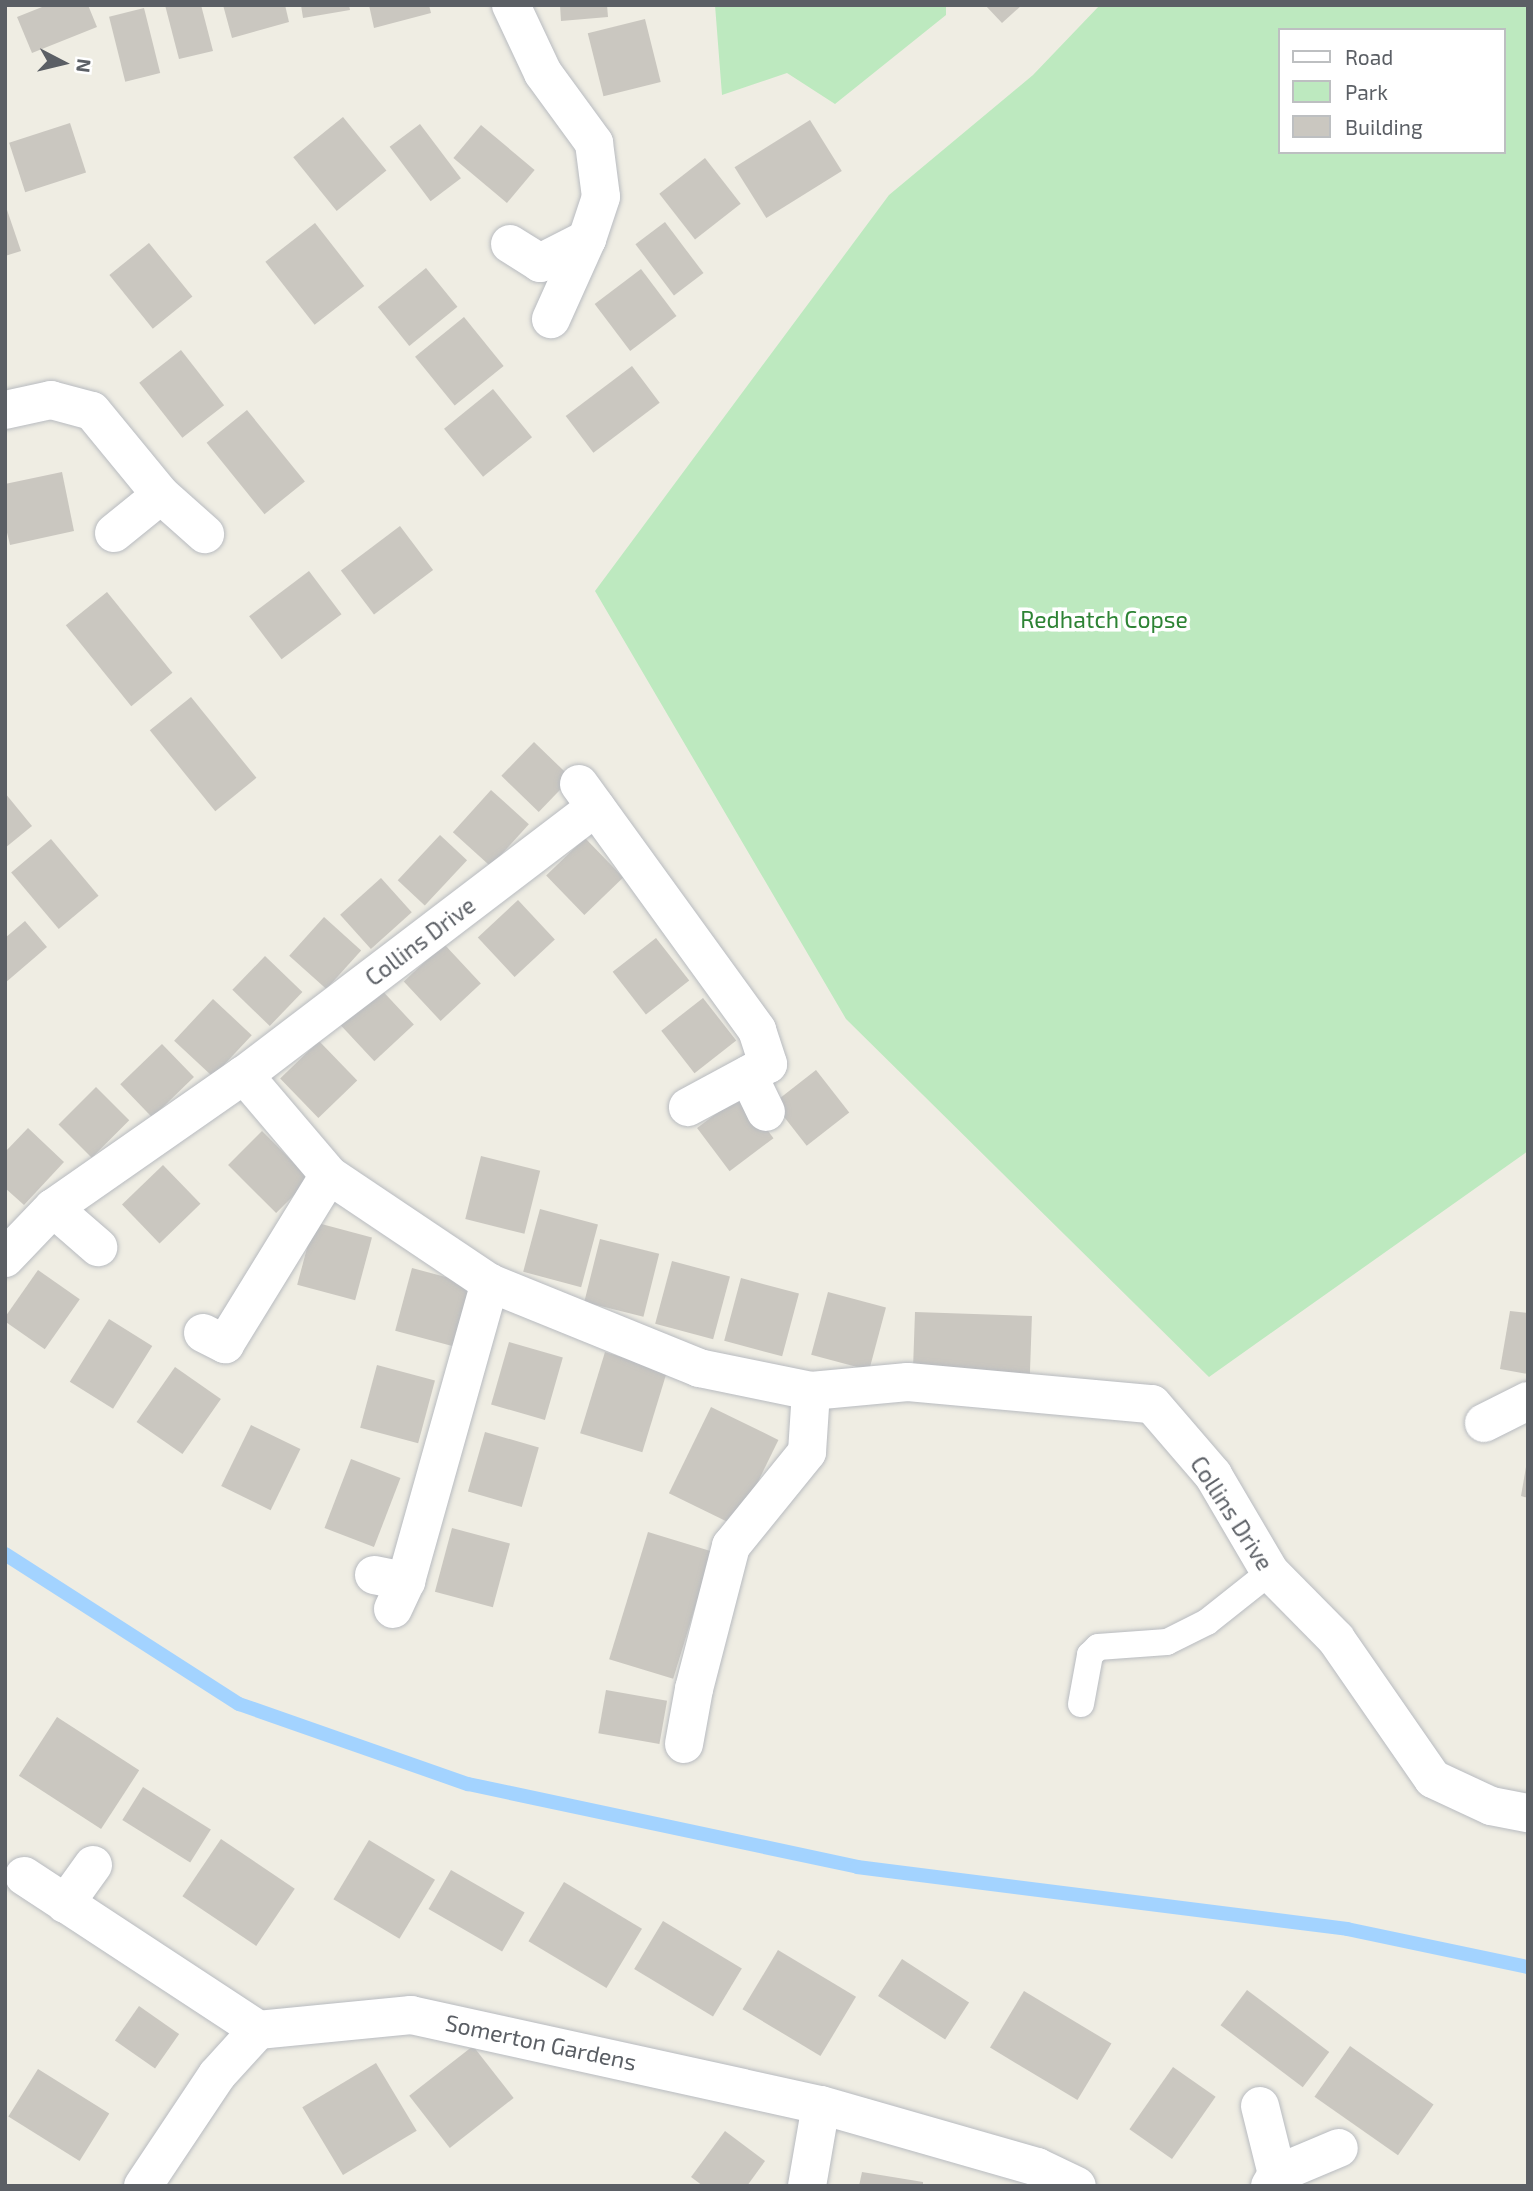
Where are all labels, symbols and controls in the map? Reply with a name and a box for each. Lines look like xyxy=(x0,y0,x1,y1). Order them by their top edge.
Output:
north arrow xyxy=(28,28,98,98)
legend xyxy=(1278,28,1505,154)
text: Road xyxy=(1345,44,1393,69)
text: N xyxy=(72,57,97,74)
text: Park xyxy=(1345,79,1388,104)
text: Building xyxy=(1345,114,1423,139)
park label: Redhatch Copse xyxy=(1020,605,1188,633)
street label: Collins Drive xyxy=(360,891,480,991)
street label: Collins Drive xyxy=(1185,1451,1279,1575)
street label: Somerton Gardens xyxy=(443,2008,639,2076)

